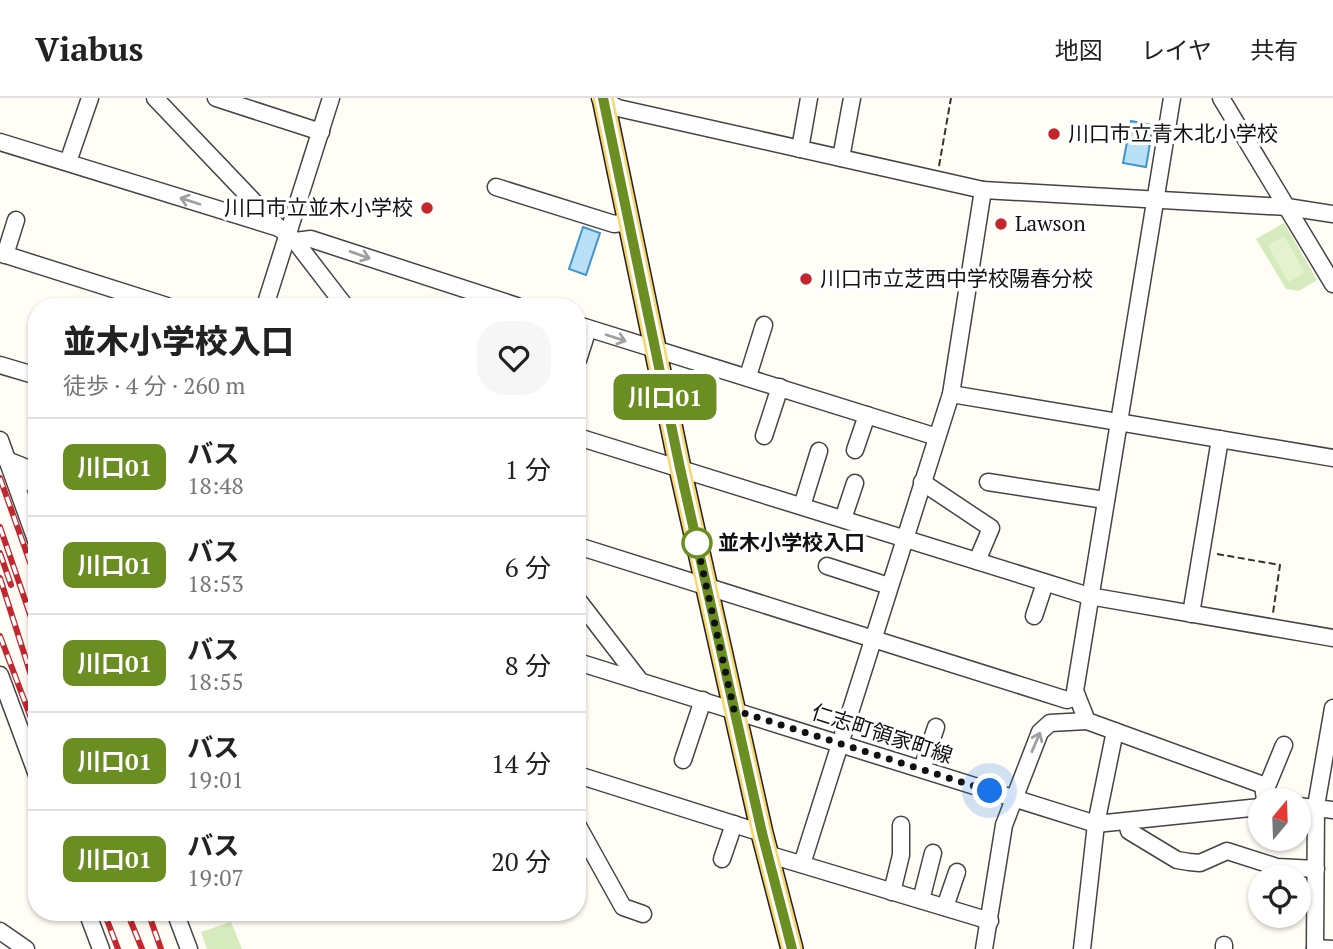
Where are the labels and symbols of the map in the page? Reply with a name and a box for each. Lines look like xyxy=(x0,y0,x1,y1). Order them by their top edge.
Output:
place label: 川口市立青木北小学校 xyxy=(1068,119,1278,147)
marker: 川口市立青木北小学校 xyxy=(1046,126,1062,142)
place label: 川口市立並木小学校 xyxy=(224,193,413,221)
one-way arrow xyxy=(179,194,201,207)
marker: 川口市立並木小学校 xyxy=(419,200,435,216)
place label: Lawson xyxy=(1015,209,1086,237)
marker: Lawson xyxy=(993,216,1009,232)
one-way arrow xyxy=(349,250,371,262)
place label: 川口市立芝西中学校陽春分校 xyxy=(820,264,1093,292)
marker: 川口市立芝西中学校陽春分校 xyxy=(798,271,814,287)
one-way arrow xyxy=(605,332,627,345)
line badge: 川口01 xyxy=(616,374,714,420)
marker: 並木小学校入口 xyxy=(682,528,712,558)
place label: 並木小学校入口 xyxy=(718,528,865,556)
street label: 仁志町領家町線 xyxy=(808,697,957,769)
one-way arrow xyxy=(1031,732,1044,753)
your location xyxy=(972,773,1007,808)
north arrow xyxy=(1248,788,1311,850)

